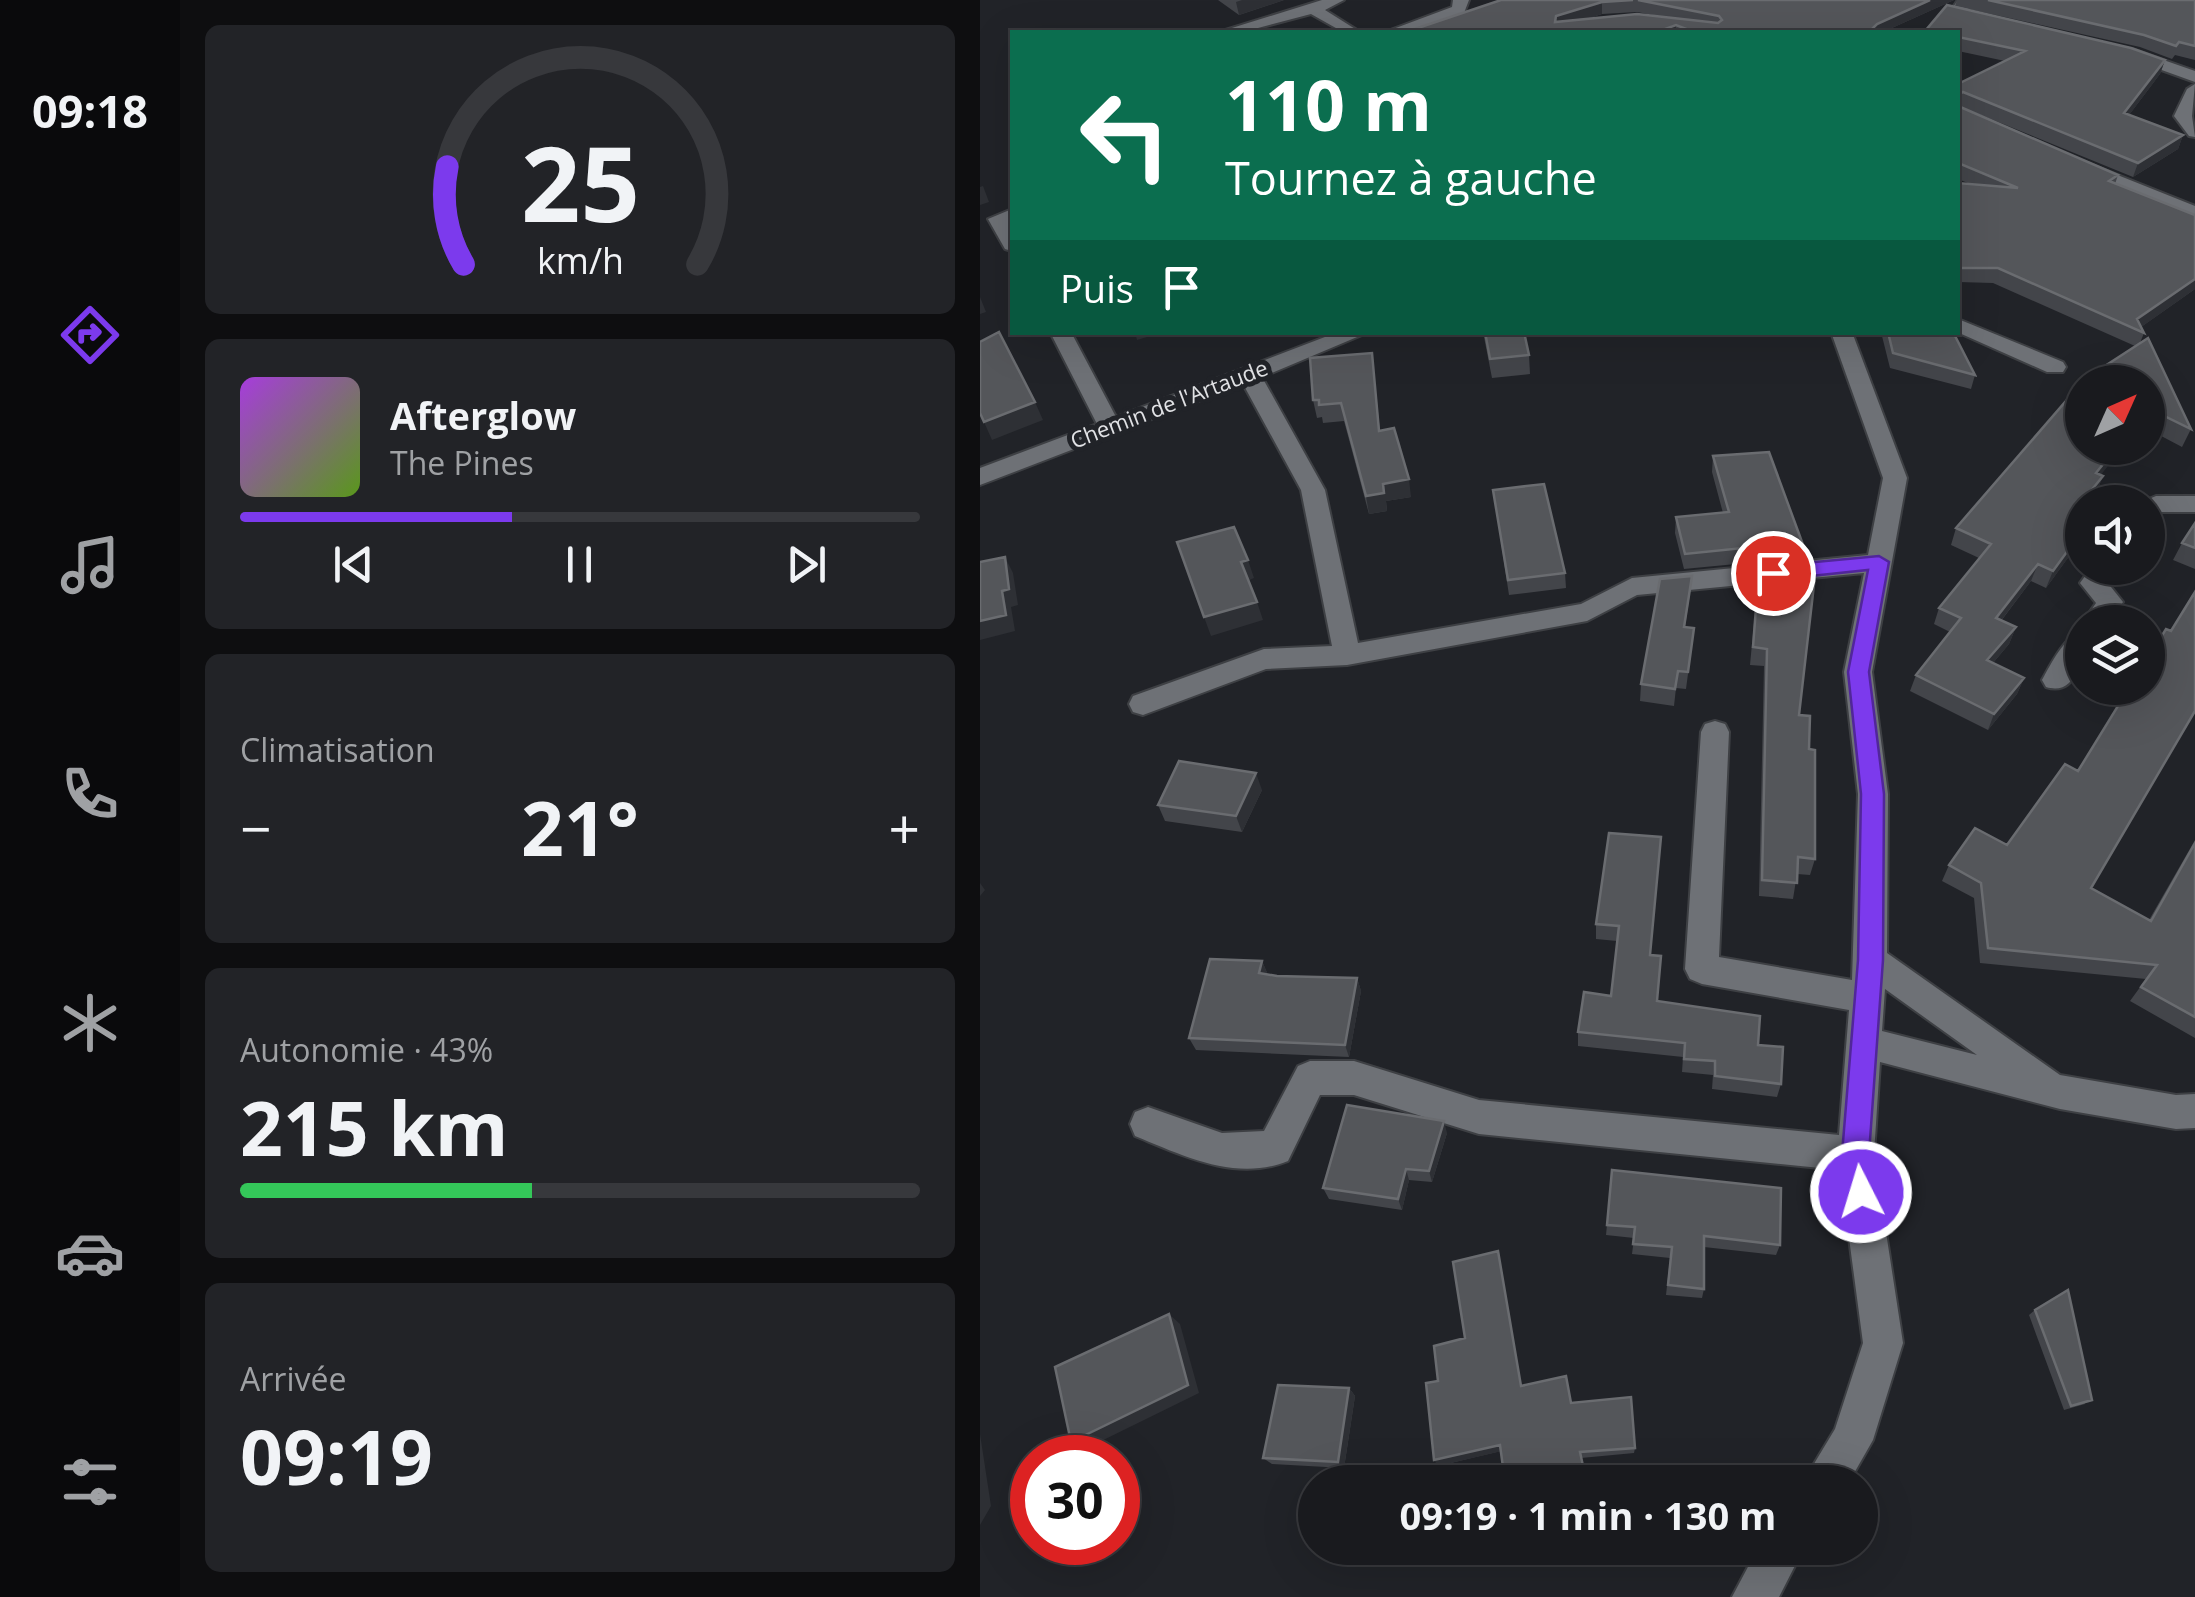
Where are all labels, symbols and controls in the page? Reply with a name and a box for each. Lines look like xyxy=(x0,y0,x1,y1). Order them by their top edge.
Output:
text: 110 m xyxy=(1225,56,1432,152)
icon: left xyxy=(1060,70,1190,200)
text: 09:18 xyxy=(32,80,148,141)
text: 25 xyxy=(521,111,639,252)
text: Tournez à gauche xyxy=(1225,147,1597,208)
text: km/h xyxy=(537,236,623,284)
icon: arrive xyxy=(1154,260,1209,315)
text: Puis xyxy=(1060,262,1134,314)
icon: directions xyxy=(55,300,125,370)
street label: Chemin de l'Artaude xyxy=(1066,352,1272,455)
north arrow xyxy=(2065,365,2165,465)
map controls xyxy=(2065,365,2165,705)
text: Afterglow xyxy=(390,389,576,441)
text: The Pines xyxy=(390,441,534,484)
button: sound xyxy=(2065,485,2165,585)
icon: music xyxy=(55,530,125,600)
pin xyxy=(1731,531,1816,616)
icon: previous xyxy=(326,537,381,592)
icon: pause xyxy=(552,537,607,592)
icon: next xyxy=(779,537,834,592)
icon: arrive xyxy=(1746,546,1801,601)
button: layers xyxy=(2065,605,2165,705)
text: Climatisation xyxy=(240,728,435,771)
icon: phone xyxy=(55,759,125,829)
text: 21° xyxy=(521,776,639,878)
text: − xyxy=(240,790,271,865)
text: + xyxy=(889,790,920,865)
icon: climate xyxy=(55,988,125,1058)
text: Autonomie · 43% xyxy=(240,1028,493,1071)
text: 215 km xyxy=(240,1076,508,1178)
position arrow xyxy=(1809,1140,1913,1244)
icon: car xyxy=(55,1218,125,1288)
text: Arrivée xyxy=(240,1357,346,1400)
text: 09:19 xyxy=(240,1405,433,1507)
speed limit sign: 30 xyxy=(1010,1435,1140,1565)
icon: filters xyxy=(55,1447,125,1517)
text: 09:19 · 1 min · 130 m xyxy=(1400,1489,1776,1541)

